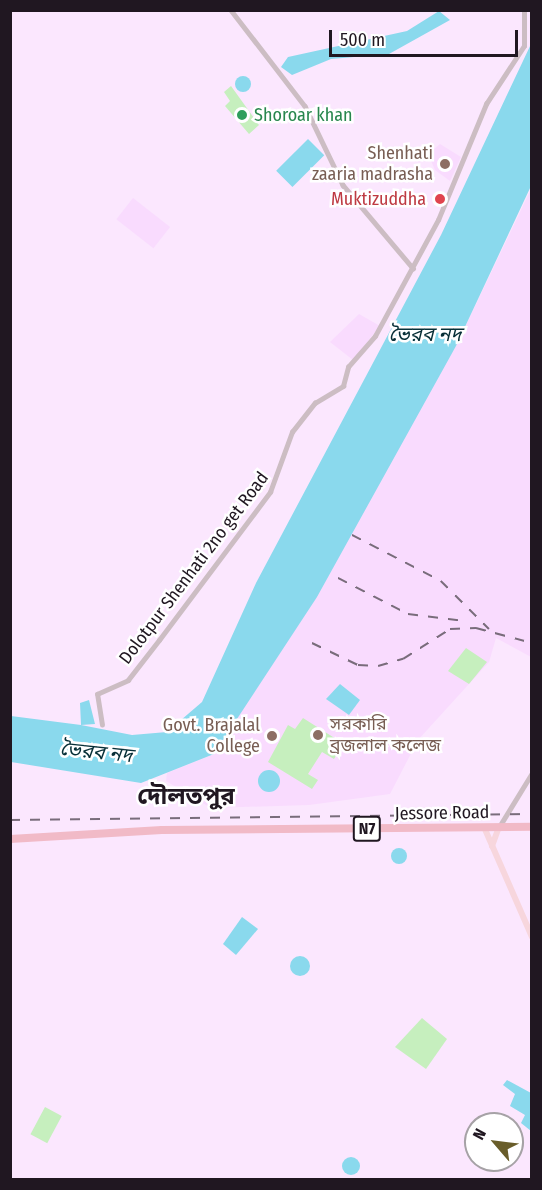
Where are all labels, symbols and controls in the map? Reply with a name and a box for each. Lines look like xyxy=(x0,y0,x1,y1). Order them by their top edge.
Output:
scale bar xyxy=(332,18,521,56)
text: 500 m xyxy=(340,29,385,51)
place label: Shoroar khan xyxy=(254,104,352,126)
marker: Shoroar khan xyxy=(235,108,249,122)
place label: Shenhati zaaria madrasha xyxy=(312,143,433,186)
marker: Shenhati zaaria madrasha xyxy=(438,157,452,171)
place label: Muktizuddha xyxy=(331,188,426,210)
marker: Muktizuddha xyxy=(431,190,449,208)
water label: ভৈরব নদ xyxy=(389,322,461,346)
street label: Dolotpur Shenhati 2no get Road xyxy=(115,468,273,668)
place label: সরকারি ব্রজলাল কলেজ xyxy=(330,714,441,756)
place label: Govt. Brajalal College xyxy=(163,715,260,758)
marker: সরকারি ব্রজলাল কলেজ xyxy=(311,728,325,742)
marker: Govt. Brajalal College xyxy=(265,729,279,743)
water label: ভৈরব নদ xyxy=(59,736,133,768)
district label: দৌলতপুর xyxy=(137,783,235,811)
street label: Jessore Road xyxy=(394,801,490,825)
road number: N7 xyxy=(352,816,382,842)
north arrow xyxy=(464,1112,524,1172)
text: N xyxy=(469,1126,490,1143)

